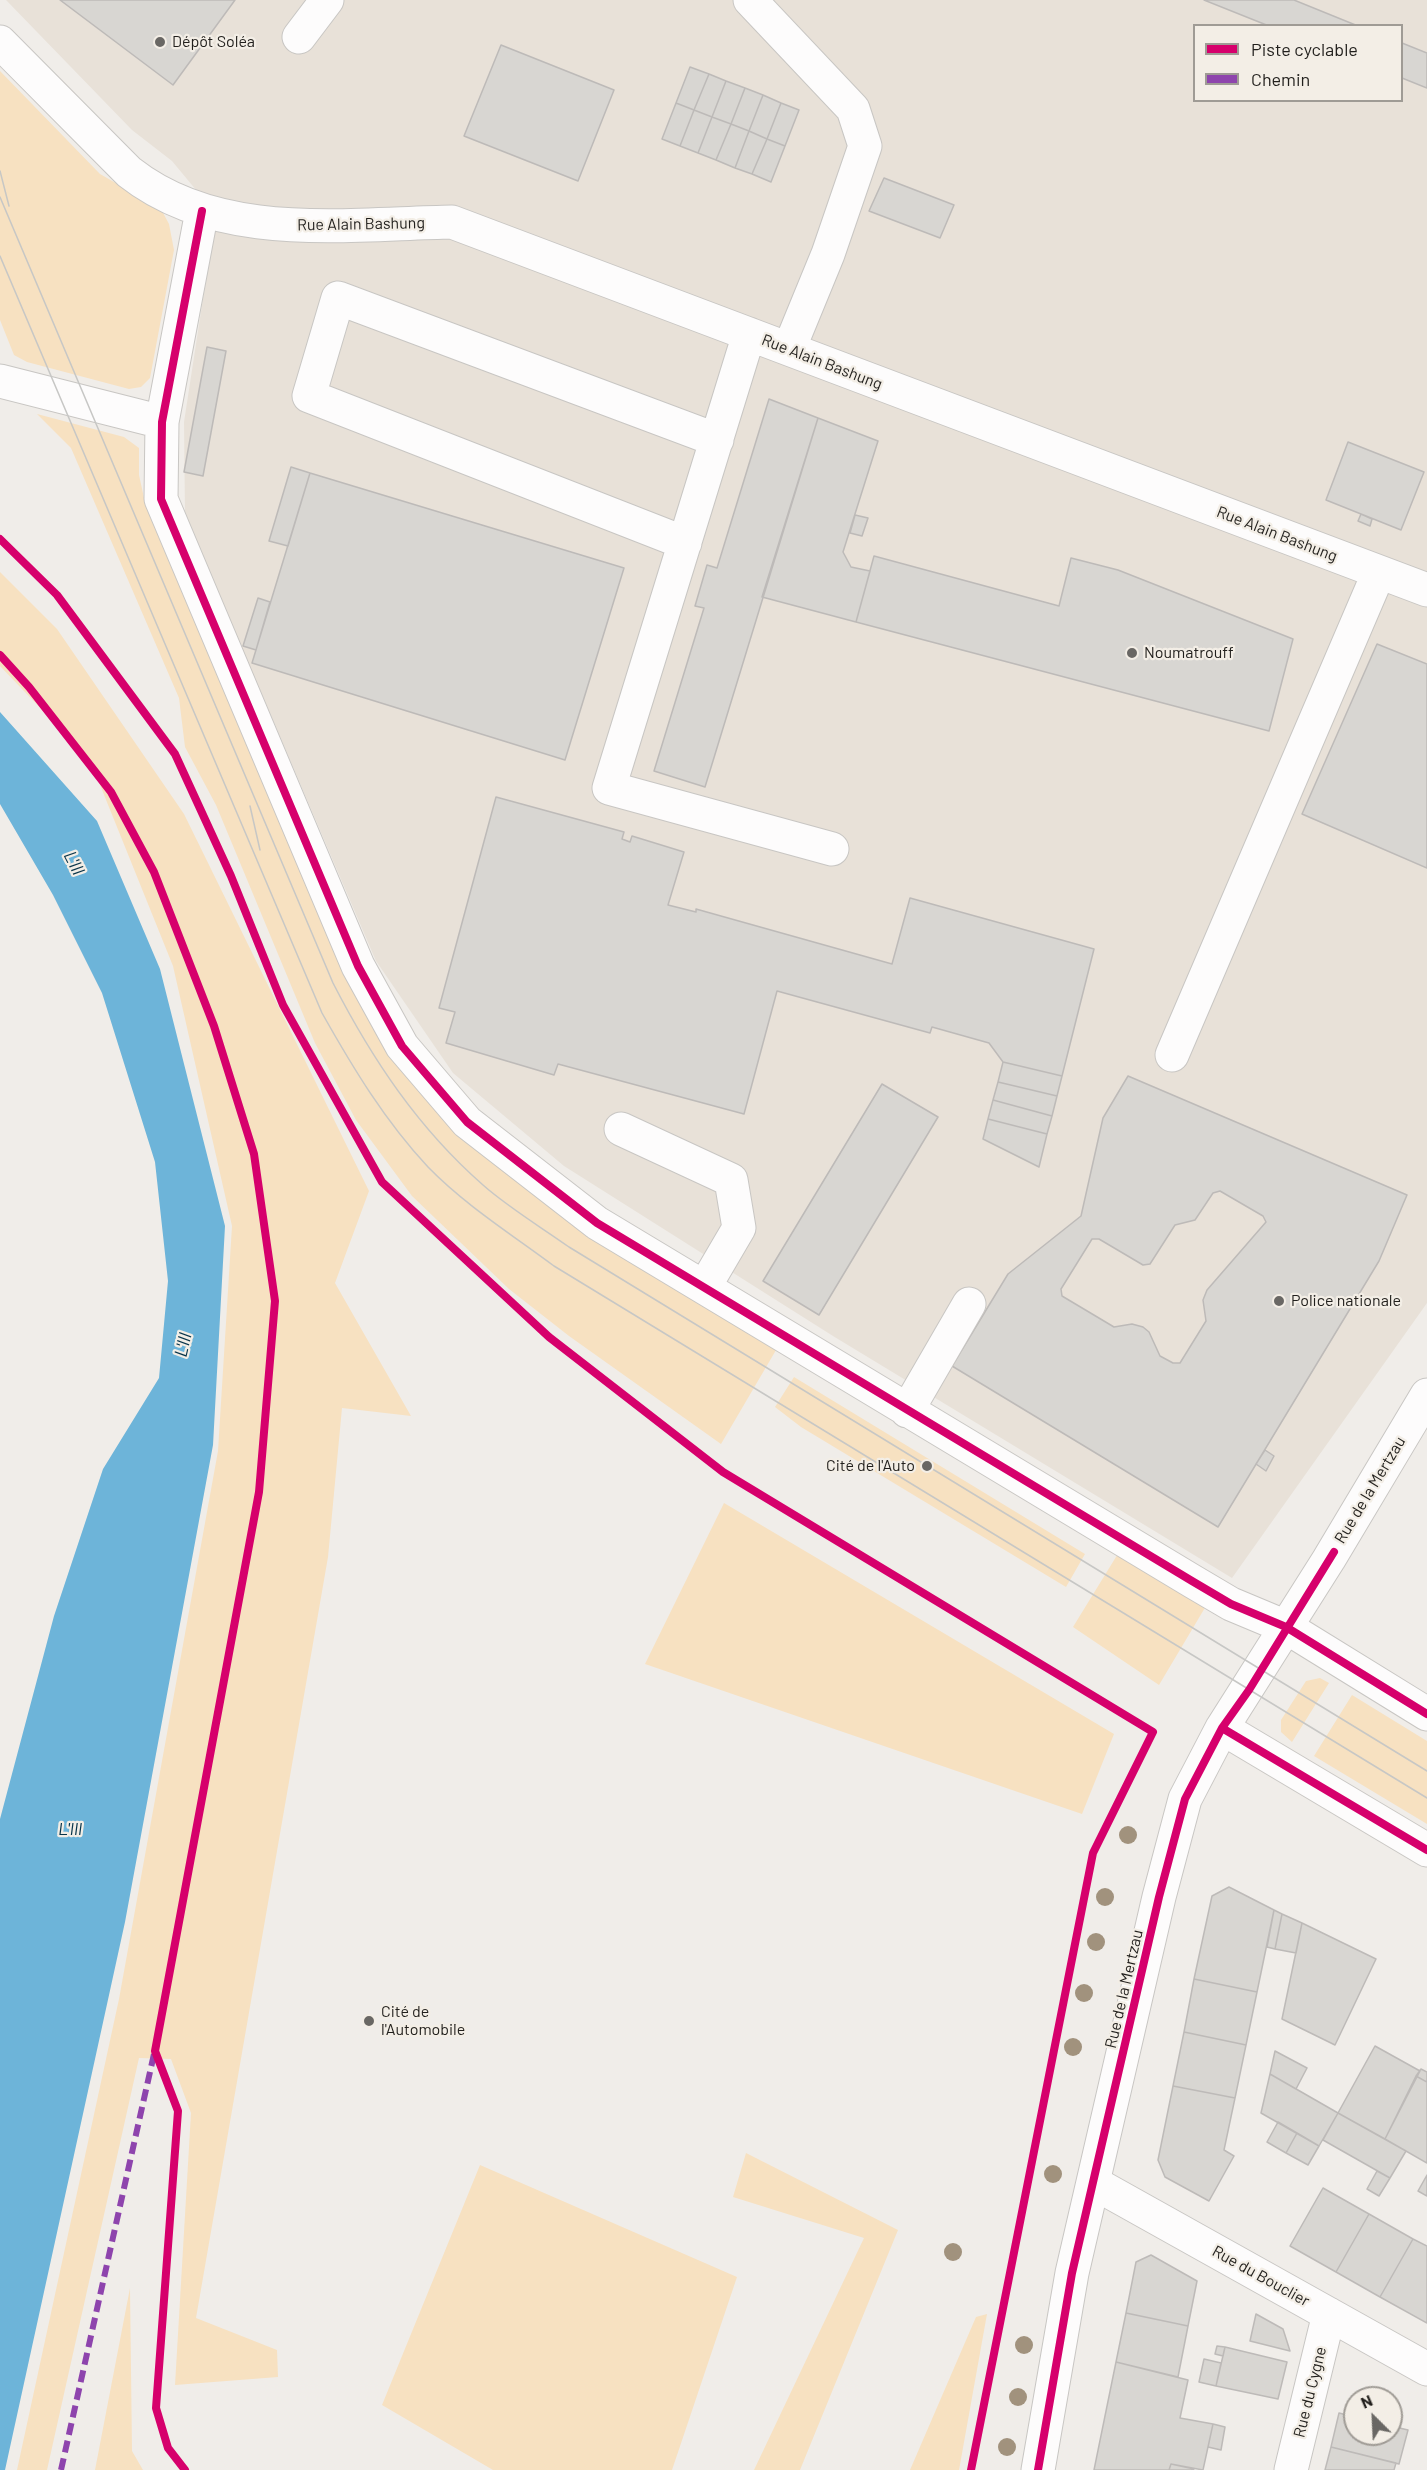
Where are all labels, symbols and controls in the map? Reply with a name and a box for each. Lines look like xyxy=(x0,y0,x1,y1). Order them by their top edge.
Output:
legend xyxy=(1193,24,1403,102)
place label: Dépôt Soléa xyxy=(172,32,255,52)
marker: Dépôt Soléa xyxy=(153,35,167,49)
text: Piste cyclable xyxy=(1251,38,1358,60)
text: Chemin xyxy=(1251,68,1310,90)
street label: Rue Alain Bashung xyxy=(297,213,425,235)
street label: Rue Alain Bashung xyxy=(759,330,885,394)
street label: Rue Alain Bashung xyxy=(1214,502,1340,566)
place label: Noumatrouff xyxy=(1144,643,1234,663)
marker: Noumatrouff xyxy=(1125,646,1139,660)
water label: L'Ill xyxy=(59,847,89,879)
place label: Police nationale xyxy=(1291,1291,1401,1311)
marker: Police nationale xyxy=(1272,1294,1286,1308)
water label: L'Ill xyxy=(170,1331,196,1359)
street label: Rue de la Mertzau xyxy=(1331,1433,1409,1547)
place label: Cité de l'Auto xyxy=(826,1456,915,1476)
marker: Cité de l'Auto xyxy=(920,1459,934,1473)
water label: L'Ill xyxy=(58,1818,82,1840)
street label: Rue de la Mertzau xyxy=(1101,1928,1147,2050)
place label: Cité de l'Automobile xyxy=(381,2002,465,2040)
marker: Cité de l'Automobile xyxy=(362,2014,376,2028)
street label: Rue du Bouclier xyxy=(1209,2241,1313,2311)
street label: Rue du Cygne xyxy=(1289,2345,1331,2439)
north arrow xyxy=(1343,2386,1403,2446)
text: N xyxy=(1358,2390,1375,2412)

